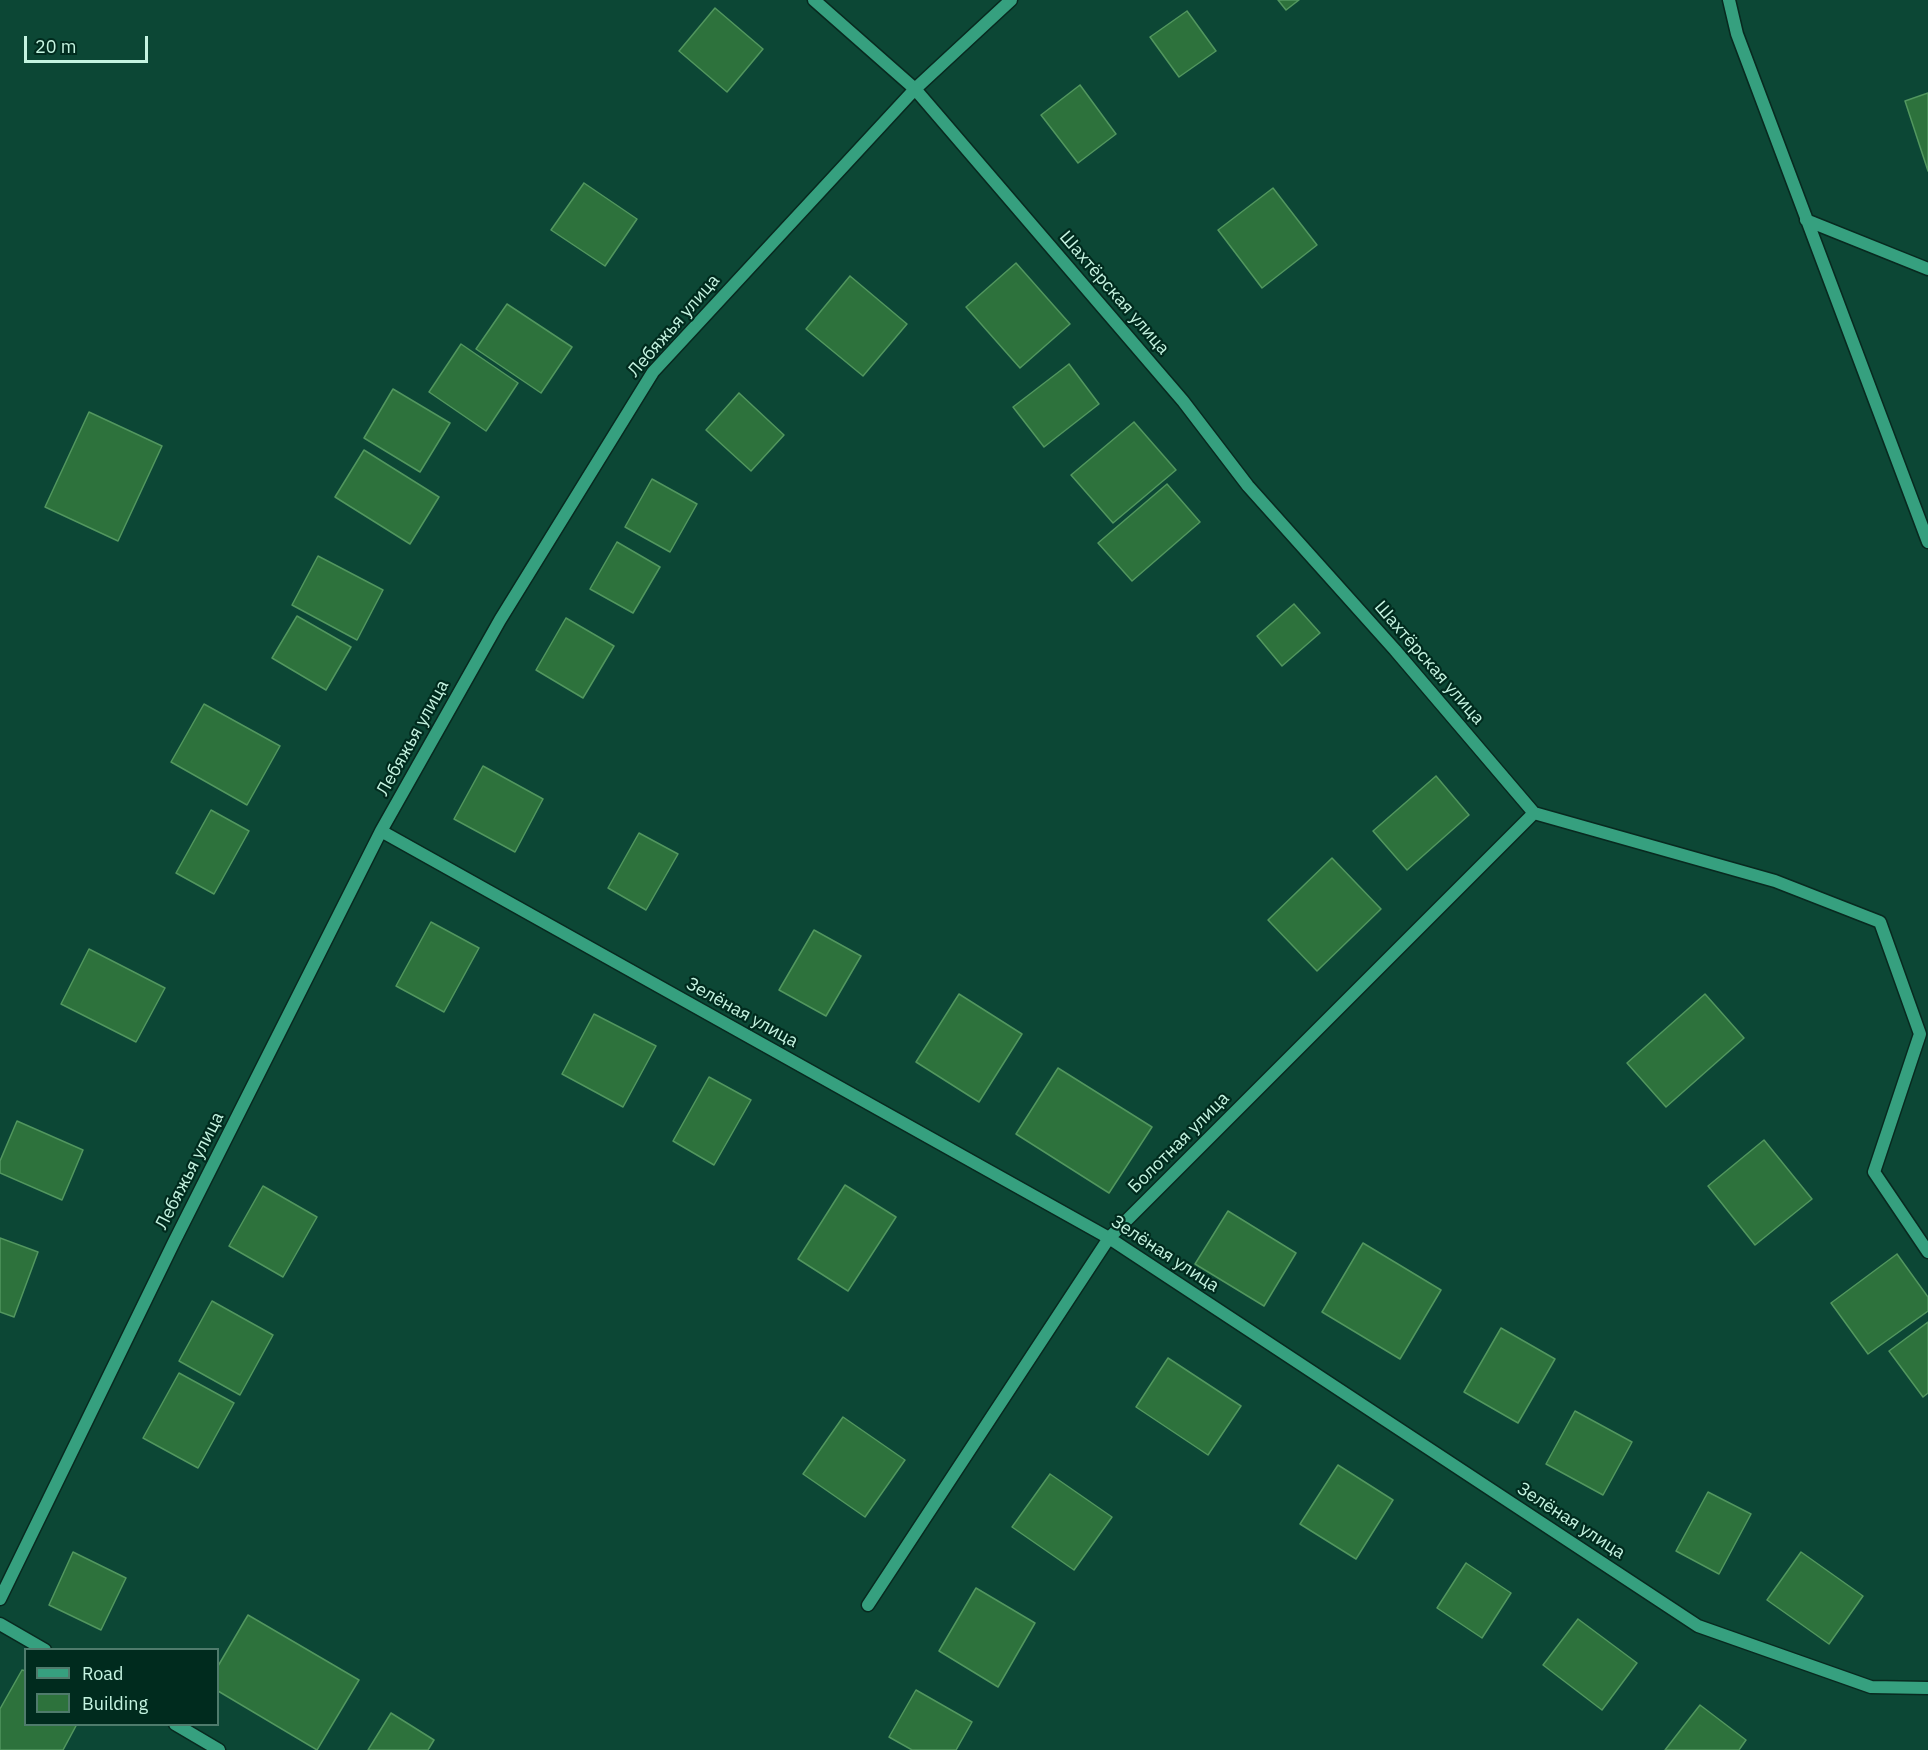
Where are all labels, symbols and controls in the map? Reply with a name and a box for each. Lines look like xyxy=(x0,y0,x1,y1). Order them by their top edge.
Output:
scale bar xyxy=(27,24,152,62)
text: 20 m xyxy=(35,35,77,58)
street label: Шахтёрская улица xyxy=(1054,227,1174,359)
street label: Лебяжья улица xyxy=(624,270,724,382)
street label: Шахтёрская улица xyxy=(1369,597,1489,729)
street label: Лебяжья улица xyxy=(372,676,454,800)
street label: Зелёная улица xyxy=(682,973,802,1053)
street label: Болотная улица xyxy=(1124,1088,1234,1198)
street label: Лебяжья улица xyxy=(151,1109,229,1233)
street label: Зелёная улица xyxy=(1107,1211,1223,1297)
street label: Зелёная улица xyxy=(1513,1478,1629,1564)
legend xyxy=(24,1648,219,1726)
text: Road xyxy=(82,1662,123,1685)
text: Building xyxy=(82,1692,148,1715)

